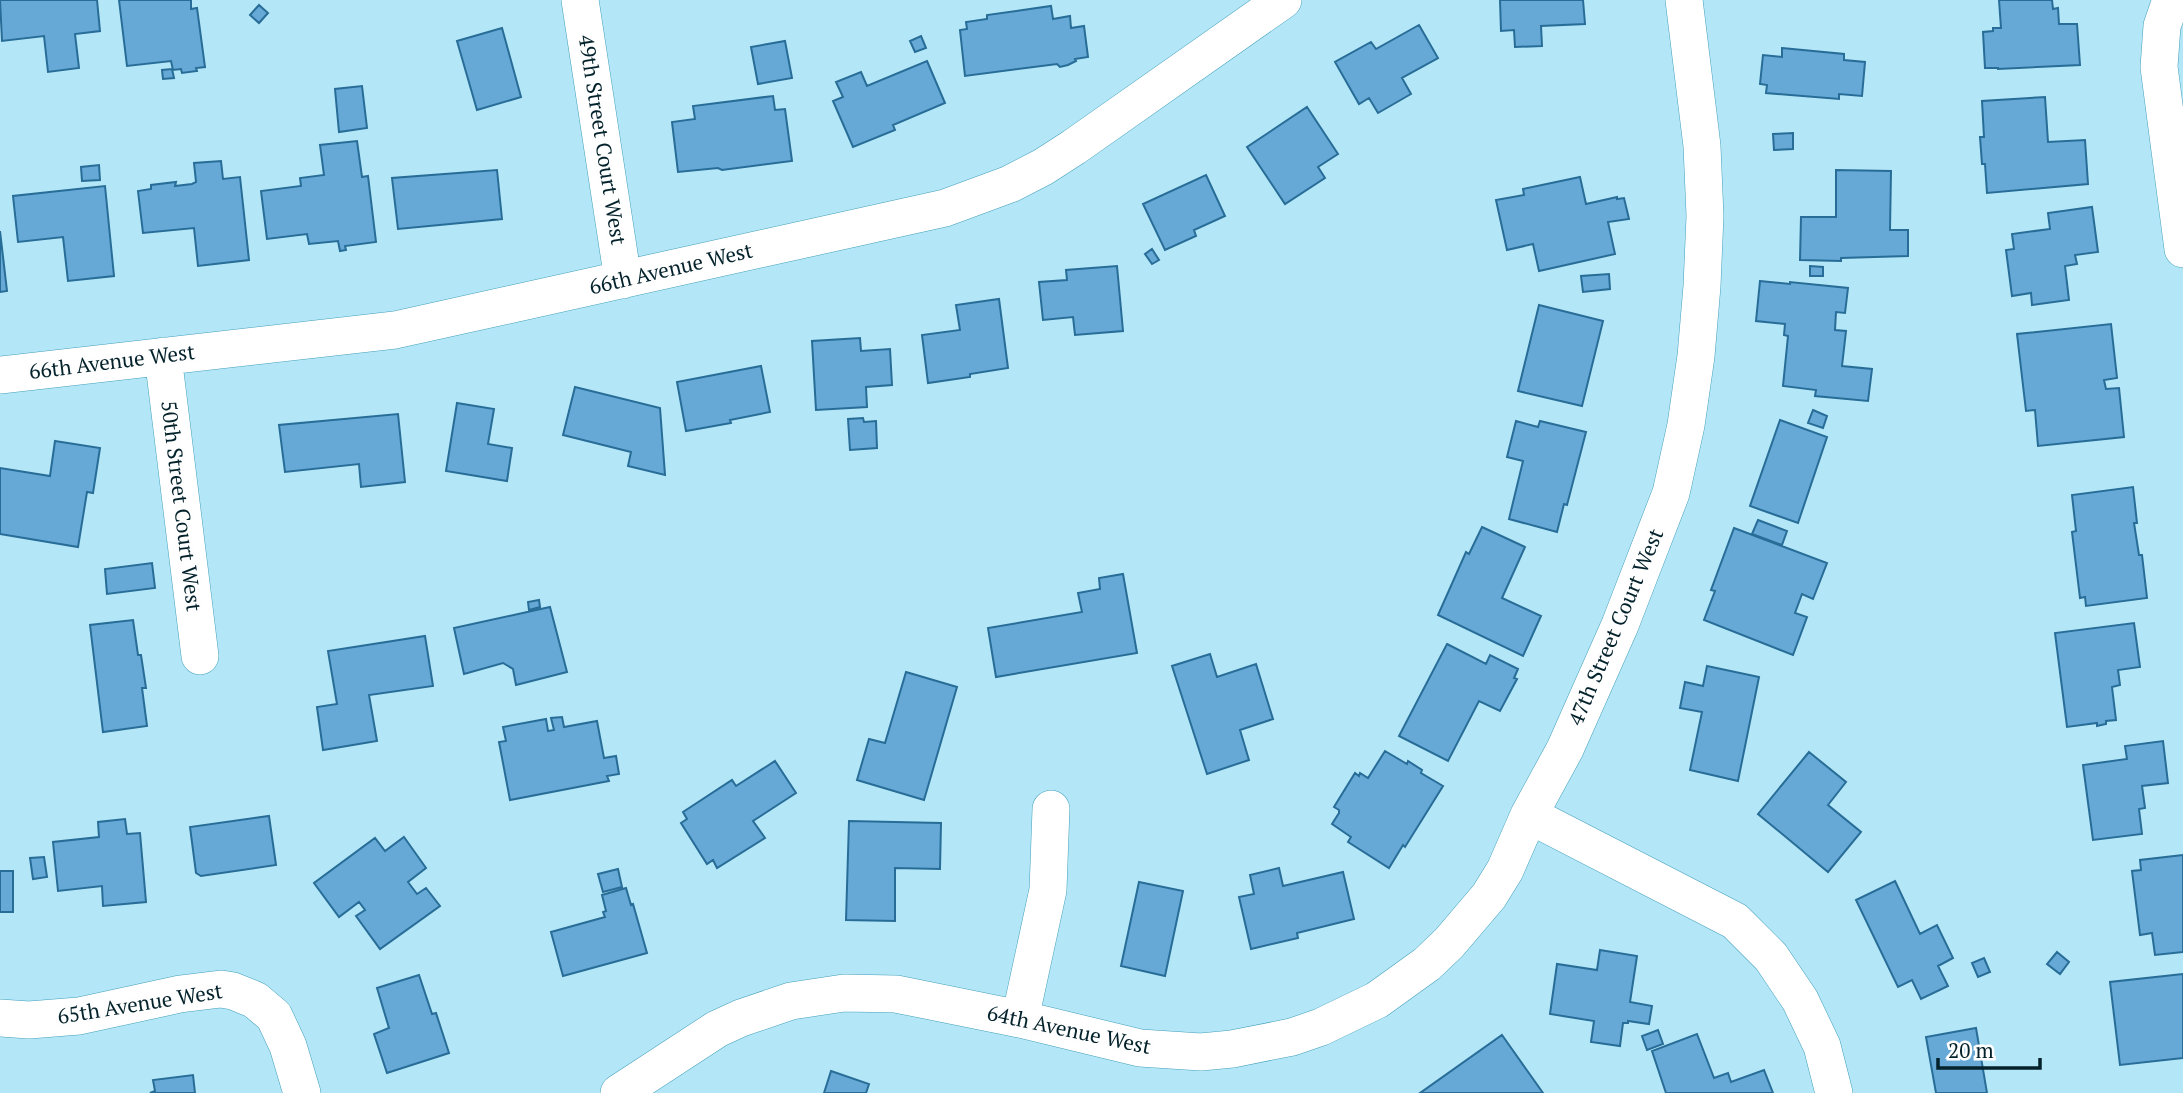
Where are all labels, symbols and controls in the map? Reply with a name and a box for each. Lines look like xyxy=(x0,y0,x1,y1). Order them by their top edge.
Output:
street label: 49th Street Court West xyxy=(573,33,633,247)
street label: 66th Avenue West xyxy=(586,236,755,300)
street label: 66th Avenue West xyxy=(27,337,197,385)
street label: 50th Street Court West xyxy=(155,399,209,613)
street label: 47th Street Court West xyxy=(1561,524,1669,729)
street label: 65th Avenue West xyxy=(55,976,225,1030)
street label: 64th Avenue West xyxy=(985,998,1154,1060)
scale bar xyxy=(1938,1026,2039,1070)
text: 20 m xyxy=(1948,1036,1994,1064)

